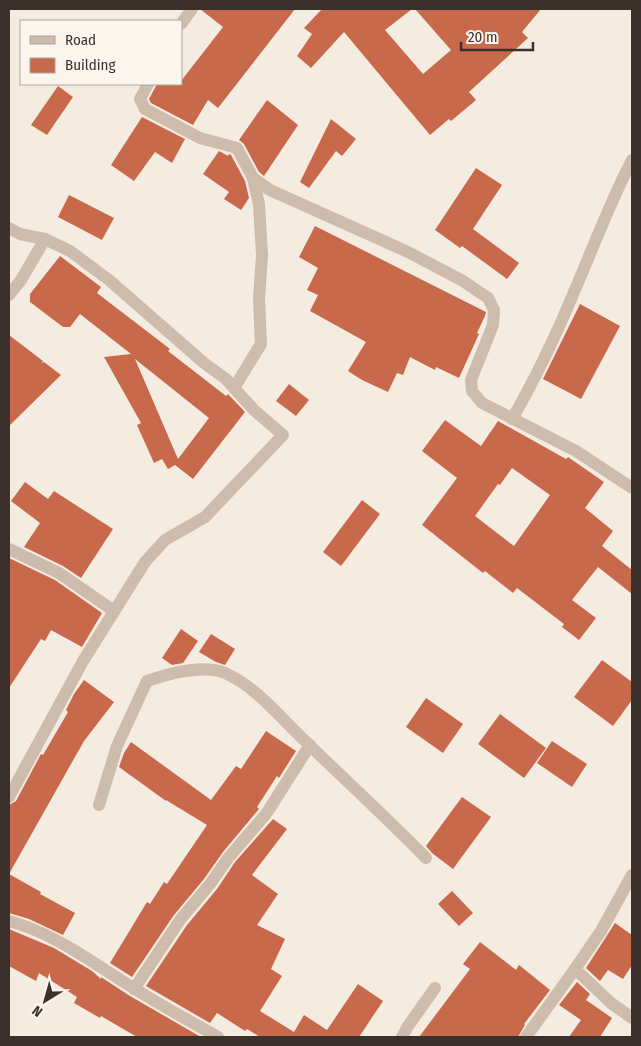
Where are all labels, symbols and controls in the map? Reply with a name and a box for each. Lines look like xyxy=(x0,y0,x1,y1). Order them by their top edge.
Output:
legend xyxy=(20,20,182,85)
scale bar xyxy=(461,20,534,52)
text: 20 m xyxy=(468,28,498,46)
text: Road xyxy=(65,31,96,49)
text: Building xyxy=(65,56,116,74)
north arrow xyxy=(20,976,70,1026)
text: N xyxy=(29,1002,46,1020)

